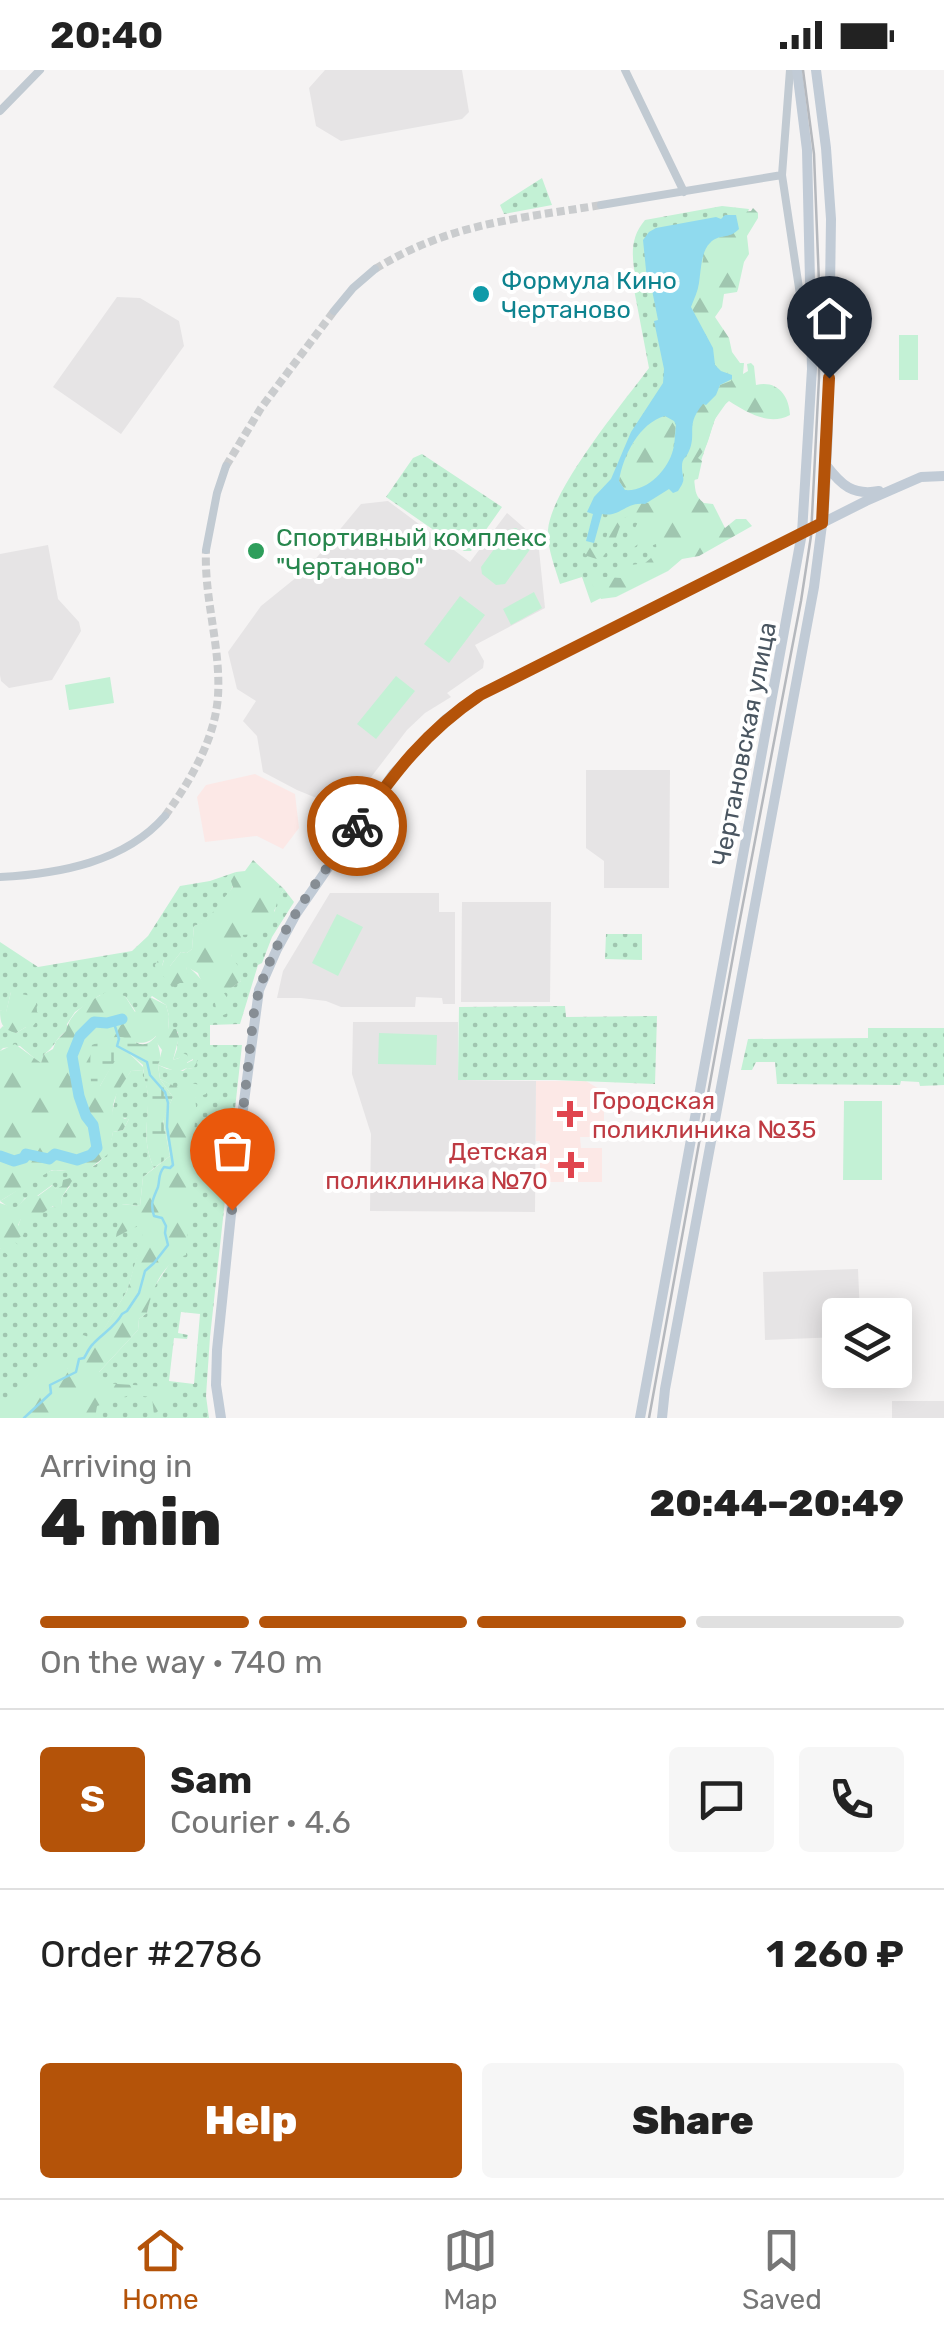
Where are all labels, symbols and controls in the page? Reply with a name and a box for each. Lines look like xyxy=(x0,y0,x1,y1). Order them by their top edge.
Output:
text: 20:40 xyxy=(50,12,163,58)
place label: Формула Кино Чертаново xyxy=(501,266,677,324)
pin xyxy=(787,276,872,379)
marker: Формула Кино Чертаново xyxy=(470,283,492,305)
icon: home xyxy=(802,291,857,346)
place label: Спортивный комплекс "Чертаново" xyxy=(276,523,547,581)
marker: Спортивный комплекс "Чертаново" xyxy=(245,540,267,562)
street label: Чертановская улица xyxy=(706,619,782,869)
courier xyxy=(307,776,407,876)
icon: bike xyxy=(330,799,385,854)
place label: Городская поликлиника №35 xyxy=(592,1086,816,1144)
marker: Городская поликлиника №35 xyxy=(557,1101,583,1127)
pin xyxy=(190,1108,275,1211)
icon: bag xyxy=(205,1123,260,1178)
place label: Детская поликлиника №70 xyxy=(325,1137,548,1195)
marker: Детская поликлиника №70 xyxy=(558,1152,584,1178)
map controls xyxy=(822,1298,912,1388)
button: layers xyxy=(822,1298,912,1388)
text: Arriving in xyxy=(40,1447,192,1485)
text: 20:44–20:49 xyxy=(650,1480,904,1526)
text: 4 min xyxy=(40,1484,222,1561)
text: On the way · 740 m xyxy=(40,1643,323,1681)
button: chat xyxy=(669,1747,774,1852)
button: phone xyxy=(799,1747,904,1852)
text: Sam xyxy=(170,1757,252,1803)
text: S xyxy=(80,1776,105,1822)
text: Courier · 4.6 xyxy=(170,1803,351,1841)
text: Order #2786 xyxy=(40,1931,262,1977)
text: 1 260 ₽ xyxy=(766,1931,904,1977)
button: Help xyxy=(40,2063,462,2178)
button: Share xyxy=(482,2063,904,2178)
tab: Home xyxy=(122,2223,199,2316)
tab: Map xyxy=(443,2223,498,2316)
tab: Saved xyxy=(742,2223,822,2316)

